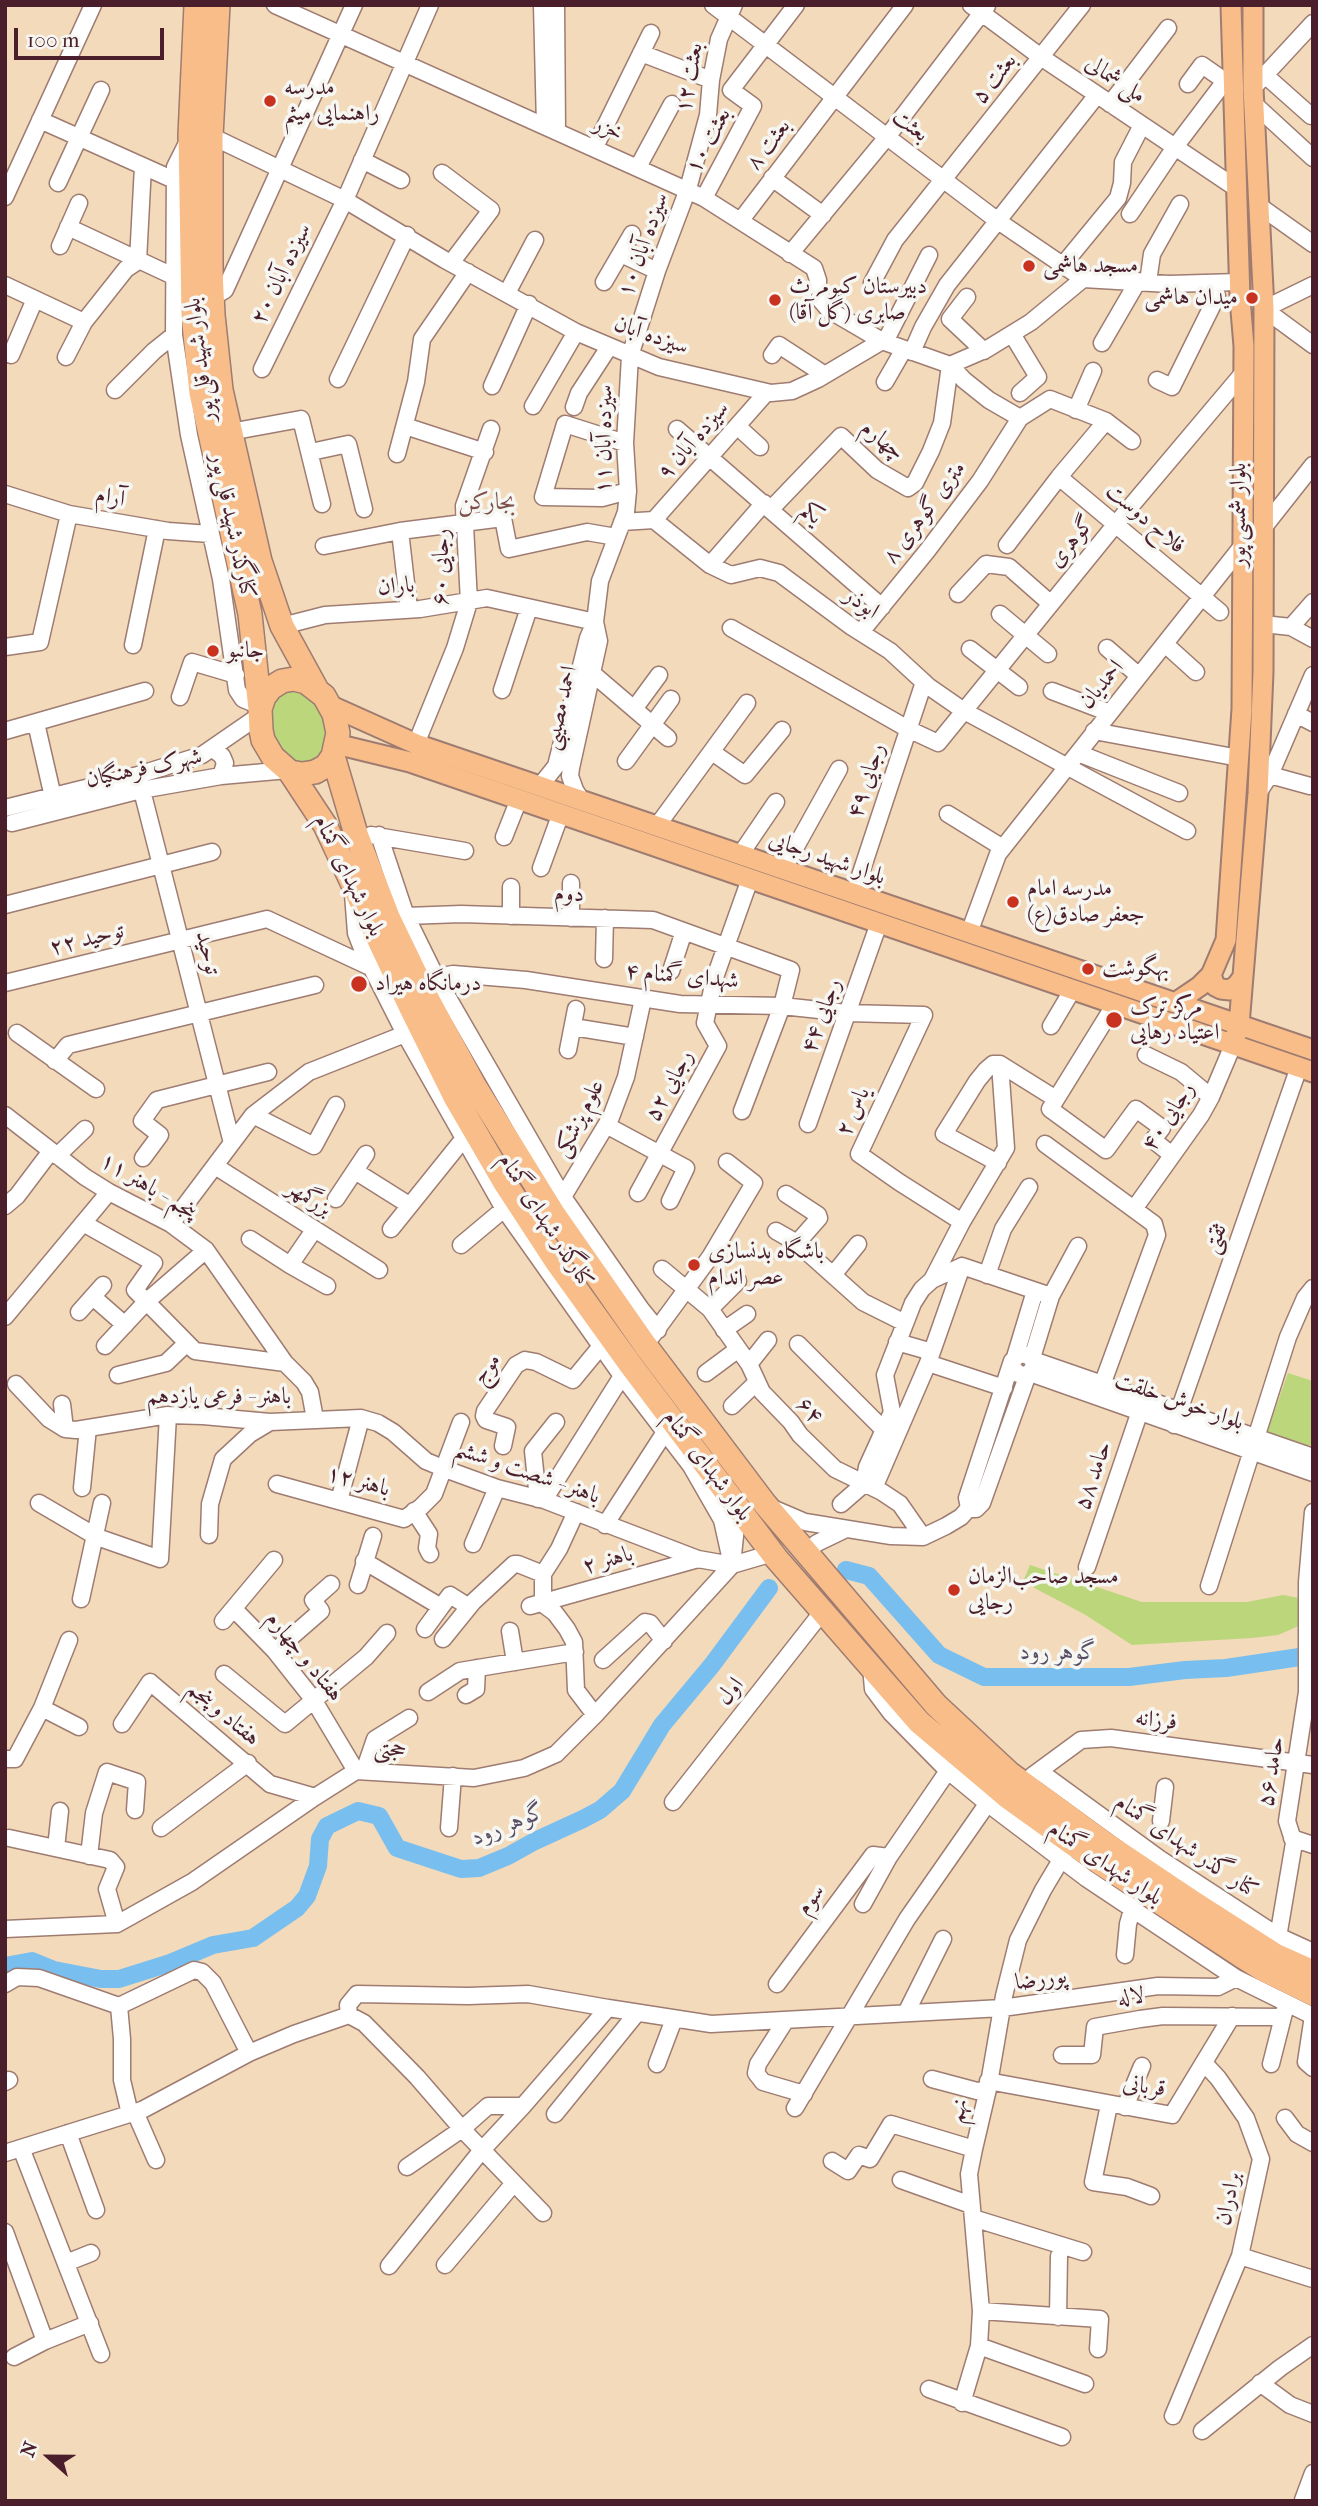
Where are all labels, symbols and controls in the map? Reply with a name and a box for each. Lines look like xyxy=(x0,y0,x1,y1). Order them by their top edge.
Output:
scale bar xyxy=(18,14,168,58)
text: 100 m xyxy=(27,28,80,52)
street label: بعثت ۱۲ xyxy=(670,41,710,115)
street label: بعثت ۵ xyxy=(967,48,1023,110)
street label: ملی شمالی xyxy=(1080,50,1150,110)
place label: مدرسه راهنمایی میثم xyxy=(284,74,379,128)
marker: مدرسه راهنمایی میثم xyxy=(262,93,278,109)
street label: بعثت ۱۰ xyxy=(680,103,738,179)
street label: بعثت xyxy=(886,103,934,149)
street label: خزر xyxy=(589,110,627,148)
street label: بعثت ۸ xyxy=(741,114,797,176)
street label: سیزده آبان ‍۱۰ xyxy=(612,189,676,301)
street label: سیزده آبان ۲۰ xyxy=(246,219,318,329)
place label: مسجد هاشمی xyxy=(1043,252,1138,280)
marker: مسجد هاشمی xyxy=(1021,258,1037,274)
place label: دبیرستان کیومرث صابری (گل آقا) xyxy=(789,273,927,327)
place label: میدان هاشمی xyxy=(1144,284,1238,312)
marker: میدان هاشمی xyxy=(1244,290,1260,306)
marker: دبیرستان کیومرث صابری (گل آقا) xyxy=(767,292,783,308)
street label: بلوار شهید قلی پور xyxy=(180,296,222,424)
street label: سیزده آبان xyxy=(610,310,692,362)
street label: سیزده آبان ۱۱ xyxy=(590,384,620,494)
street label: سیزده آبان ۹ xyxy=(652,396,736,486)
street label: چهارم xyxy=(854,415,910,467)
street label: کنارگذر شهید قلی پور xyxy=(203,451,261,601)
street label: ۸ متری گوهری xyxy=(877,456,973,570)
street label: بلوار شمسی پور xyxy=(1225,463,1253,567)
street label: فلاح دوست xyxy=(1099,478,1191,560)
street label: آرام xyxy=(93,482,127,514)
district label: بجارکن xyxy=(458,489,516,517)
street label: یکم xyxy=(794,497,828,531)
street label: گوهری xyxy=(1043,510,1101,574)
street label: رجایی ۶۰ xyxy=(428,528,456,606)
street label: باران xyxy=(377,572,415,602)
street label: ابوذر xyxy=(838,582,884,626)
place label: جانبو xyxy=(227,637,264,665)
marker: جانبو xyxy=(205,643,221,659)
street label: احمدیان xyxy=(1074,655,1130,715)
street label: احمد مصیبی xyxy=(538,663,584,753)
street label: رجایی ۴۹ xyxy=(842,740,892,822)
street label: شهرک فرهنگیان xyxy=(83,743,205,795)
street label: بلوار شهدای گمنام xyxy=(307,811,389,941)
street label: بلوار شهید رجایی xyxy=(765,826,889,892)
place label: مدرسه امام جعفر صادق(ع) xyxy=(1027,875,1145,929)
street label: دوم xyxy=(554,881,584,909)
marker: مدرسه امام جعفر صادق(ع) xyxy=(1005,894,1021,910)
street label: توحید ۲۲ xyxy=(47,917,127,963)
street label: توحید xyxy=(188,928,226,978)
place label: بهگوشت xyxy=(1102,955,1169,983)
street label: شهدای گمنام ۴ xyxy=(624,958,740,996)
marker: بهگوشت xyxy=(1080,961,1096,977)
place label: درمانگاه هیراد xyxy=(375,970,481,998)
marker: درمانگاه هیراد xyxy=(349,974,369,994)
street label: رجایی ۴۴ xyxy=(796,975,848,1057)
place label: مرکز ترک اعتیاد رهایی xyxy=(1130,993,1219,1047)
marker: مرکز ترک اعتیاد رهایی xyxy=(1104,1010,1124,1030)
street label: رجایی ۵۲ xyxy=(640,1045,700,1127)
street label: علوم پزشکی xyxy=(549,1076,611,1162)
street label: رجایی ۴۰ xyxy=(1136,1077,1202,1157)
street label: یاس ۲ xyxy=(831,1083,877,1141)
street label: پنجم - باهنر ۱۱ xyxy=(95,1147,201,1227)
street label: کنارگذر شهدای گمنام xyxy=(491,1148,599,1294)
street label: بزرگمهر xyxy=(282,1174,336,1224)
street label: ثقتی xyxy=(1198,1220,1234,1258)
place label: باشگاه بدنسازی عصر اندام xyxy=(708,1238,824,1292)
marker: باشگاه بدنسازی عصر اندام xyxy=(686,1257,702,1273)
street label: موج xyxy=(466,1348,508,1390)
street label: بلوار خوش خلقت xyxy=(1111,1367,1247,1437)
street label: باهنر - فرعی یازدهم xyxy=(147,1383,291,1411)
street label: ۶۴ xyxy=(790,1392,828,1430)
street label: بلوار شهدای گمنام xyxy=(656,1405,758,1527)
street label: باهنر - شصت و ششم xyxy=(450,1435,604,1511)
street label: حامد ۵۸ xyxy=(1069,1438,1119,1514)
street label: باهنر ۱۲ xyxy=(323,1460,393,1504)
street label: باهنر ۲ xyxy=(580,1541,636,1581)
place label: مسجد صاحب‌الزمان رجایی xyxy=(968,1563,1119,1617)
marker: مسجد صاحب‌الزمان رجایی xyxy=(946,1582,962,1598)
street label: هفتاد و چهارم xyxy=(259,1606,349,1708)
water label: گوهر رود xyxy=(1020,1639,1098,1667)
street label: اول xyxy=(711,1672,751,1712)
street label: هفتاد و پنجم xyxy=(181,1675,265,1753)
street label: فرزانه xyxy=(1134,1705,1178,1737)
street label: حجتی xyxy=(373,1735,407,1765)
street label: حامد ۵۶ xyxy=(1253,1735,1291,1809)
street label: کنار گذر شهدای گمنام xyxy=(1109,1789,1263,1905)
water label: گوهر رود xyxy=(467,1797,551,1853)
street label: بلوار شهدای گمنام xyxy=(1043,1816,1167,1912)
street label: سوم xyxy=(791,1879,831,1921)
street label: پوررضا xyxy=(1013,1963,1069,1997)
street label: لاله xyxy=(1115,1982,1147,2014)
street label: قربانی xyxy=(1121,2070,1167,2104)
street label: نهم xyxy=(943,2096,975,2126)
street label: برادران xyxy=(1210,2170,1248,2228)
north arrow xyxy=(14,2422,84,2492)
text: N xyxy=(17,2439,42,2460)

